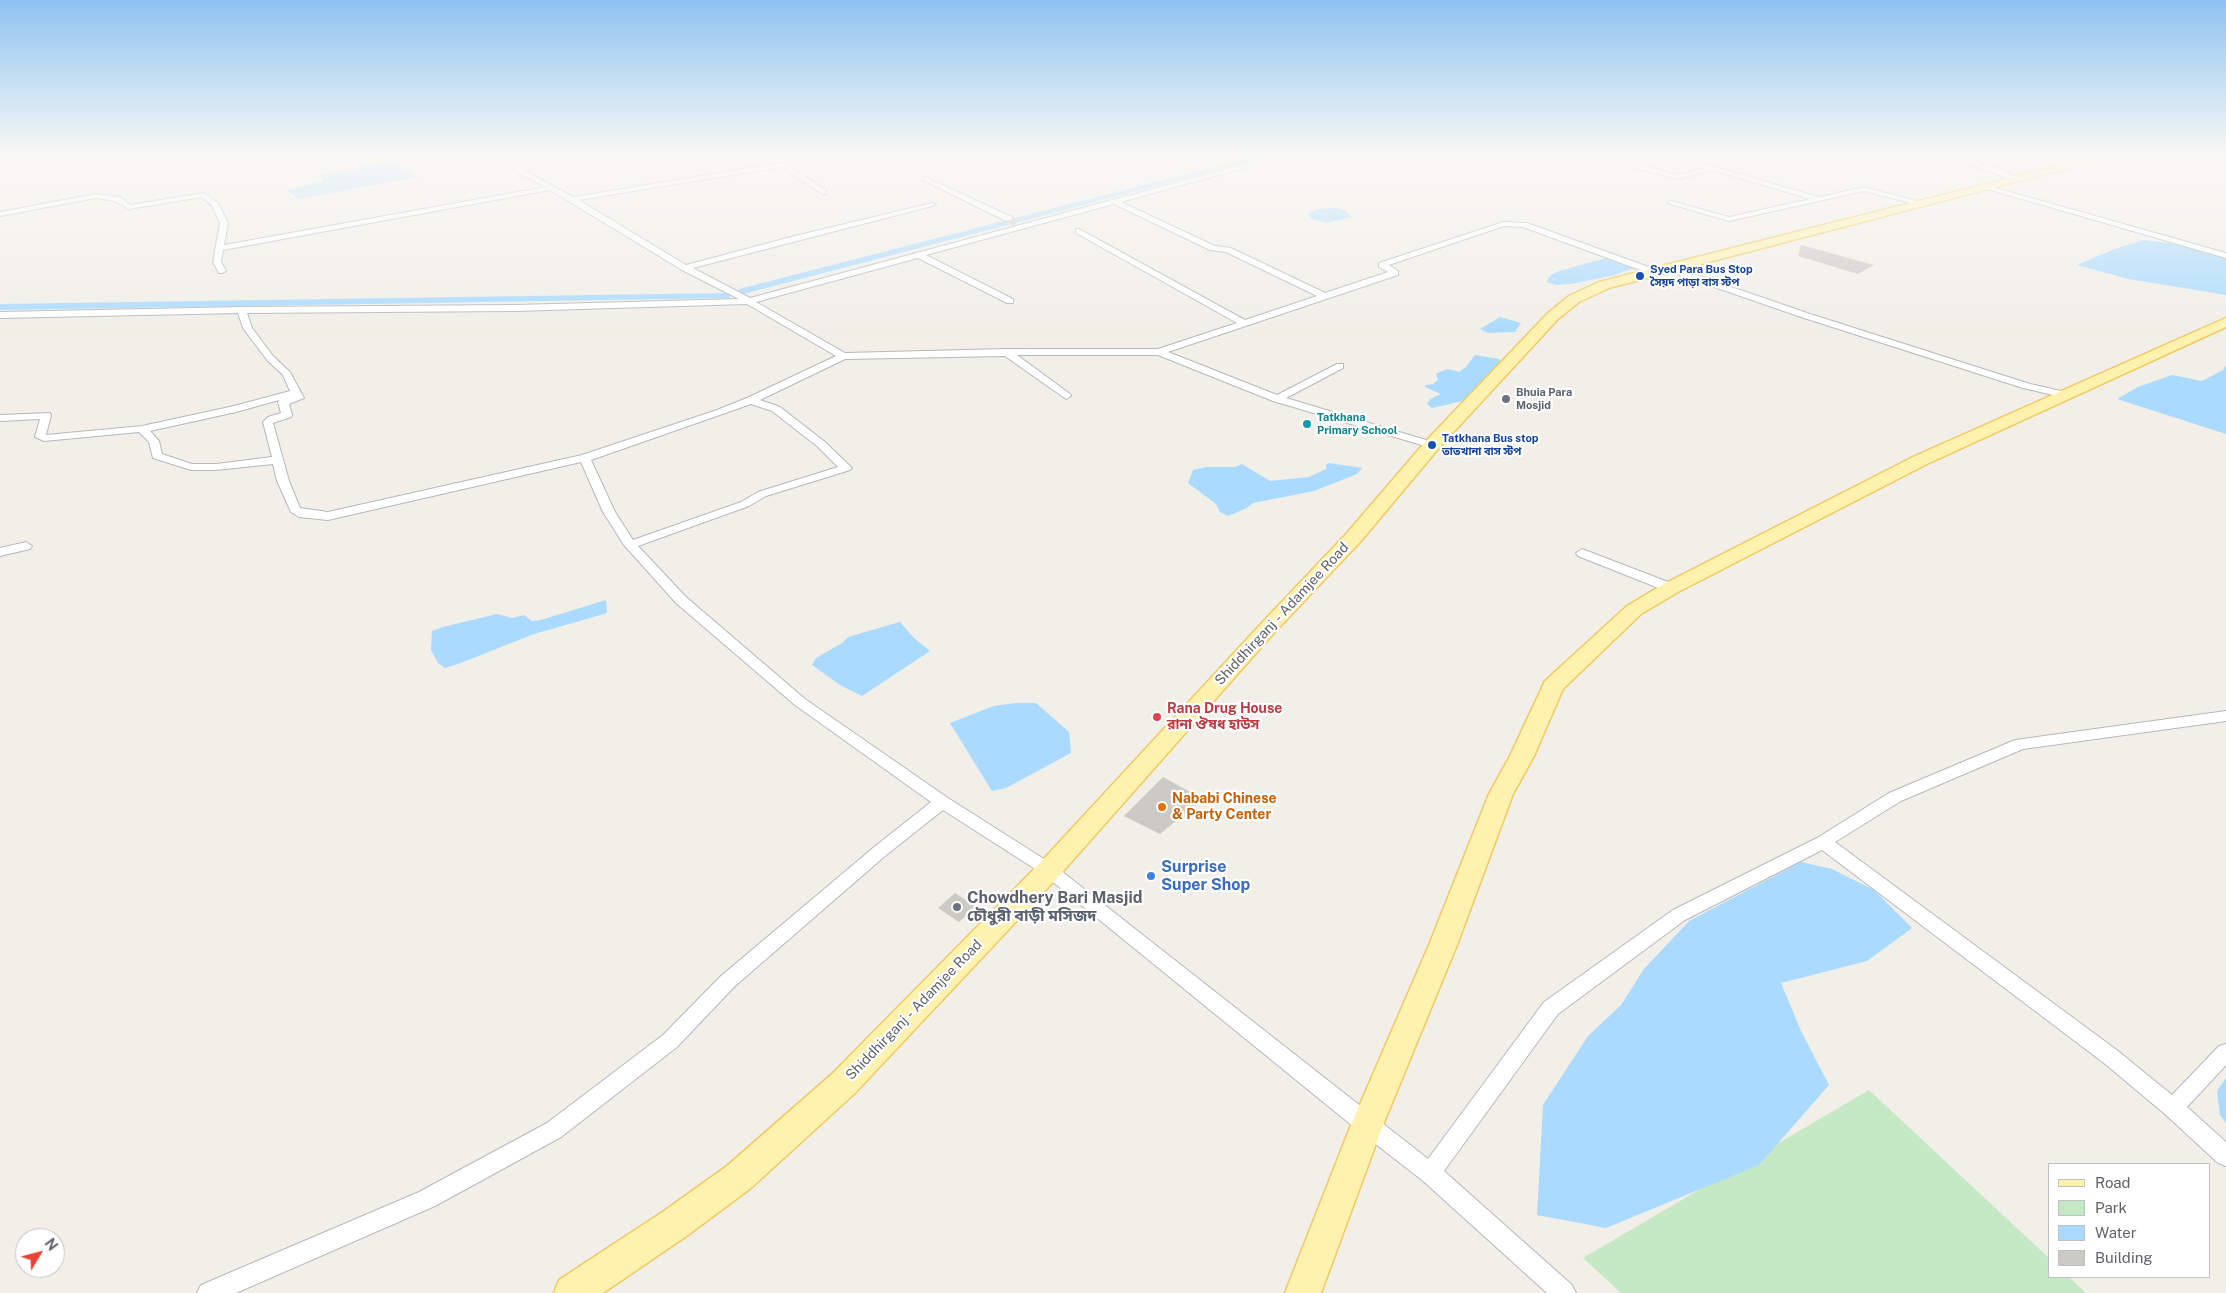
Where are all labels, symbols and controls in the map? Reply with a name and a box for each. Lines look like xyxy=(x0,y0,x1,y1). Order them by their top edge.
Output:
place label: Syed Para Bus Stop সৈয়দ পাড়া বাস স্টপ xyxy=(1650,263,1753,289)
marker: Syed Para Bus Stop সৈয়দ পাড়া বাস স্টপ xyxy=(1634,270,1646,282)
place label: Bhuia Para Mosjid xyxy=(1516,386,1572,412)
marker: Bhuia Para Mosjid xyxy=(1500,393,1512,405)
place label: Tatkhana Primary School xyxy=(1317,411,1397,437)
marker: Tatkhana Primary School xyxy=(1301,418,1313,430)
place label: Tatkhana Bus stop তাতখানা বাস স্টপ xyxy=(1442,432,1539,458)
marker: Tatkhana Bus stop তাতখানা বাস স্টপ xyxy=(1426,439,1438,451)
street label: Shiddhirganj - Adamjee Road xyxy=(1212,539,1352,689)
place label: Rana Drug House রানা ঔষধ হাউস xyxy=(1167,701,1282,734)
marker: Rana Drug House রানা ঔষধ হাউস xyxy=(1151,711,1163,723)
place label: Nababi Chinese & Party Center xyxy=(1172,791,1277,824)
marker: Nababi Chinese & Party Center xyxy=(1156,801,1168,813)
place label: Surprise Super Shop xyxy=(1161,857,1250,895)
marker: Surprise Super Shop xyxy=(1145,870,1157,882)
place label: Chowdhery Bari Masjid চৌধুরী বাড়ী মসিজদ xyxy=(967,888,1142,926)
marker: Chowdhery Bari Masjid চৌধুরী বাড়ী মসিজদ xyxy=(951,901,963,913)
street label: Shiddhirganj - Adamjee Road xyxy=(842,936,986,1084)
legend xyxy=(2048,1163,2211,1278)
text: Road xyxy=(2095,1174,2131,1191)
text: Park xyxy=(2095,1199,2127,1216)
text: Water xyxy=(2095,1224,2137,1241)
north arrow xyxy=(15,1228,65,1278)
text: N xyxy=(41,1235,61,1254)
text: Building xyxy=(2095,1249,2153,1266)

